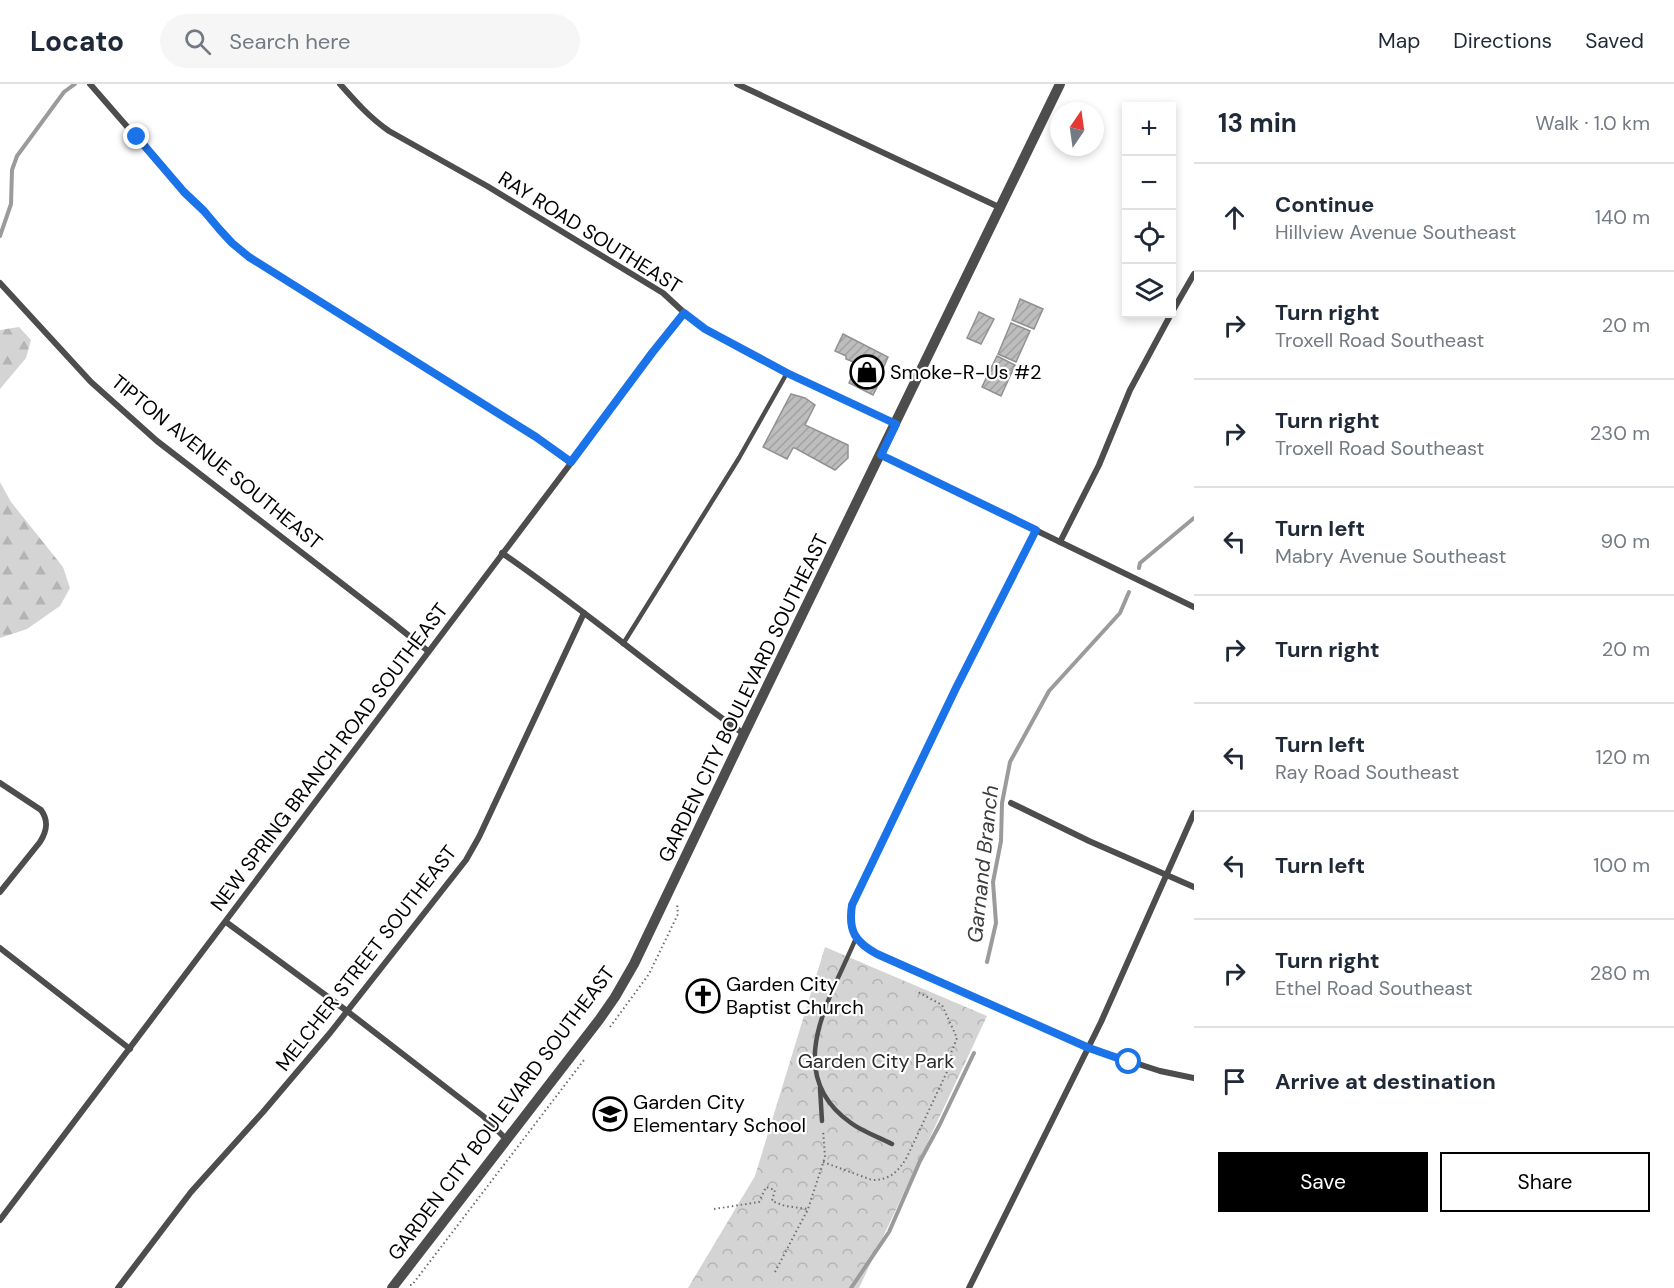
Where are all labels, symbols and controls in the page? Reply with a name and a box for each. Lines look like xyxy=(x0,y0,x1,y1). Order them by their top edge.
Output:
search box xyxy=(160,14,580,68)
text: Locato xyxy=(30,23,124,60)
icon: search xyxy=(181,25,214,58)
text: Search here xyxy=(229,27,351,56)
text: Map xyxy=(1378,27,1420,55)
text: Directions xyxy=(1453,27,1552,55)
text: Saved xyxy=(1585,27,1644,55)
north arrow xyxy=(1050,102,1104,156)
map controls xyxy=(1122,102,1176,318)
button: + xyxy=(1122,102,1176,156)
text: 13 min xyxy=(1218,106,1297,140)
text: Walk · 1.0 km xyxy=(1535,110,1650,136)
route end xyxy=(123,123,149,149)
button: − xyxy=(1122,156,1176,210)
street label: RAY ROAD SOUTHEAST xyxy=(493,165,687,299)
text: Continue xyxy=(1275,190,1374,219)
icon: ahead xyxy=(1218,201,1251,234)
text: 140 m xyxy=(1595,204,1650,230)
button: locate xyxy=(1122,210,1176,264)
text: Hillview Avenue Southeast xyxy=(1275,219,1516,245)
button: layers xyxy=(1122,264,1176,318)
text: Turn right xyxy=(1275,298,1380,327)
icon: right xyxy=(1218,309,1251,342)
text: 20 m xyxy=(1602,312,1650,338)
text: Troxell Road Southeast xyxy=(1275,327,1484,353)
shop icon: Smoke-R-Us #2 xyxy=(849,354,885,390)
place label: Smoke-R-Us #2 xyxy=(890,359,1042,385)
street label: TIPTON AVENUE SOUTHEAST xyxy=(106,369,328,555)
text: Turn right xyxy=(1275,406,1380,435)
icon: right xyxy=(1218,417,1251,450)
text: 230 m xyxy=(1590,420,1650,446)
text: Troxell Road Southeast xyxy=(1275,435,1484,461)
text: Turn left xyxy=(1275,514,1365,543)
icon: left xyxy=(1218,525,1251,558)
text: 90 m xyxy=(1601,528,1650,554)
street label: GARDEN CITY BOULEVARD SOUTHEAST xyxy=(652,530,834,866)
text: Mabry Avenue Southeast xyxy=(1275,543,1506,569)
street label: NEW SPRING BRANCH ROAD SOUTHEAST xyxy=(205,598,453,916)
icon: right xyxy=(1218,633,1251,666)
text: Turn right xyxy=(1275,635,1380,664)
text: 20 m xyxy=(1602,636,1650,662)
text: Turn left xyxy=(1275,730,1365,759)
icon: left xyxy=(1218,741,1251,774)
text: 120 m xyxy=(1596,744,1650,770)
text: Ray Road Southeast xyxy=(1275,759,1459,785)
water label: Garnand Branch xyxy=(961,784,1005,944)
street label: MELCHER STREET SOUTHEAST xyxy=(270,840,462,1076)
icon: left xyxy=(1218,849,1251,882)
text: Turn left xyxy=(1275,851,1365,880)
text: 100 m xyxy=(1593,852,1650,878)
text: Turn right xyxy=(1275,946,1380,975)
icon: right xyxy=(1218,957,1251,990)
text: 280 m xyxy=(1590,960,1650,986)
street label: GARDEN CITY BOULEVARD SOUTHEAST xyxy=(382,961,620,1265)
place label: Garden City Baptist Church xyxy=(726,971,864,1020)
text: Ethel Road Southeast xyxy=(1275,975,1473,1001)
church icon: Garden City Baptist Church xyxy=(685,978,721,1014)
park label: Garden City Park xyxy=(798,1048,954,1074)
route start xyxy=(1115,1048,1141,1074)
icon: arrive xyxy=(1218,1065,1251,1098)
text: Arrive at destination xyxy=(1275,1067,1496,1096)
place label: Garden City Elementary School xyxy=(633,1089,806,1138)
school or university icon: Garden City Elementary School xyxy=(592,1096,628,1132)
button: Save xyxy=(1218,1152,1428,1212)
button: Share xyxy=(1440,1152,1650,1212)

